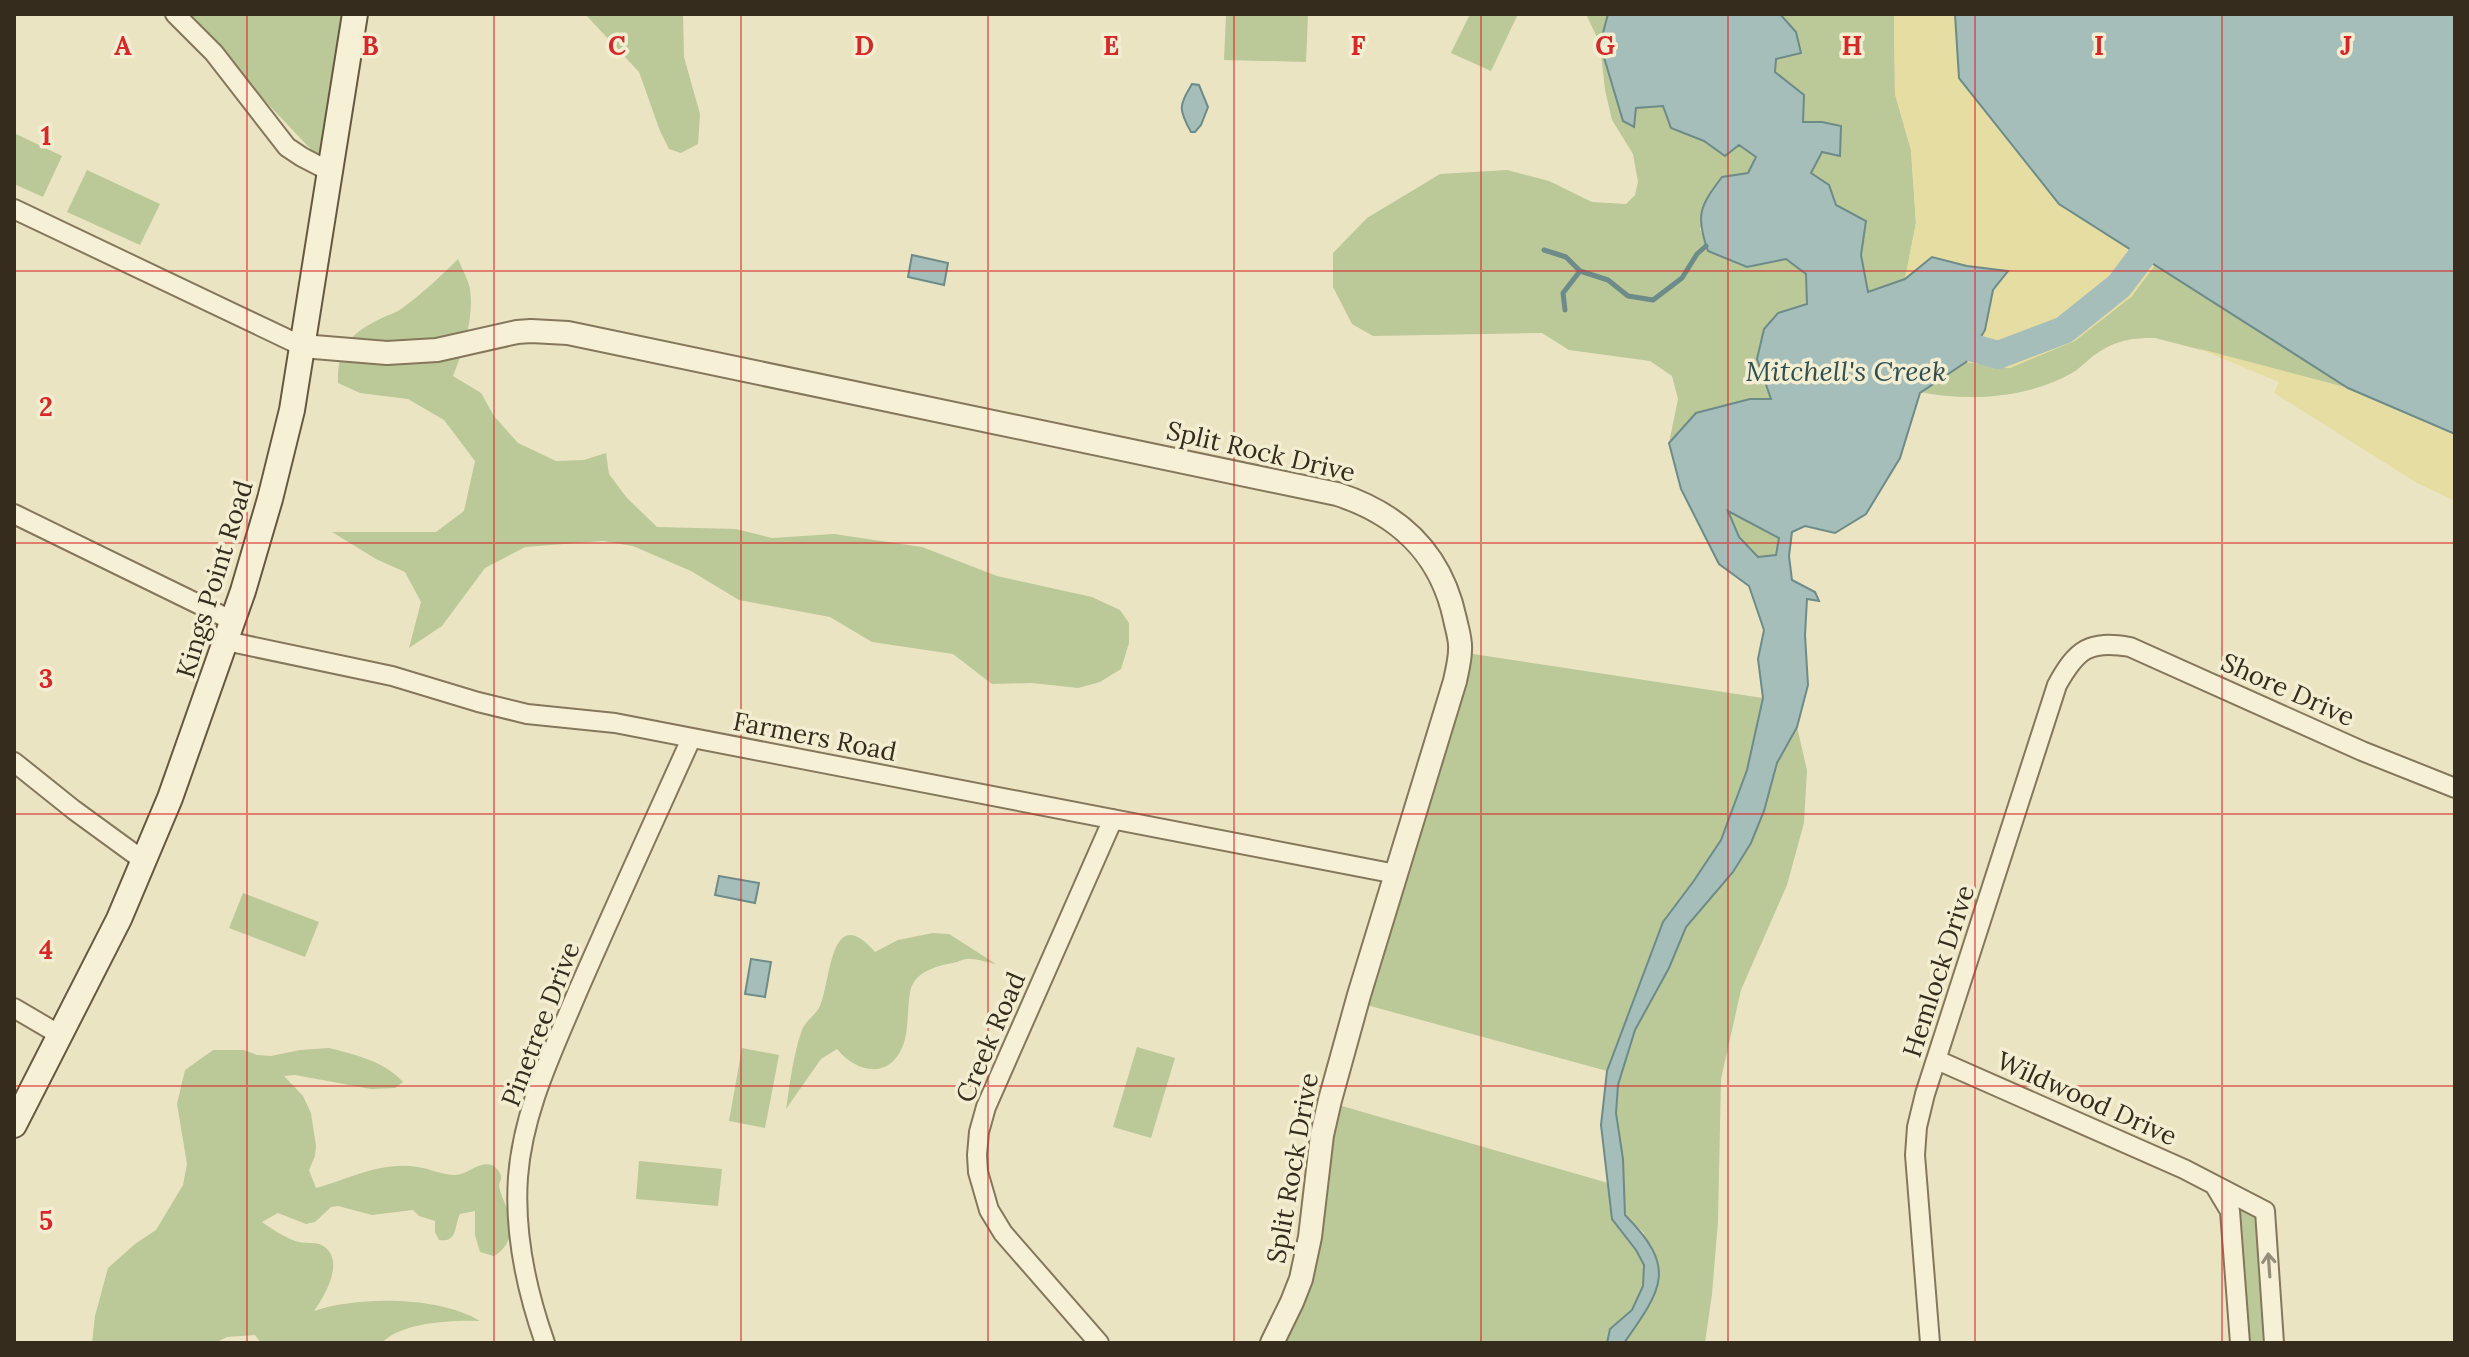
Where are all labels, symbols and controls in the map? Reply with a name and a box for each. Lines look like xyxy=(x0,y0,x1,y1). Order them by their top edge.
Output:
text: A xyxy=(114,29,132,62)
text: B xyxy=(361,29,379,62)
text: C xyxy=(608,29,626,62)
text: D xyxy=(854,29,874,62)
text: E xyxy=(1103,29,1119,62)
text: F xyxy=(1351,29,1366,62)
text: G xyxy=(1595,29,1615,62)
text: H xyxy=(1842,29,1862,62)
text: I xyxy=(2094,29,2104,62)
text: J xyxy=(2340,29,2352,62)
text: 1 xyxy=(41,119,51,152)
water label: Mitchell's Creek xyxy=(1745,353,1947,389)
text: 2 xyxy=(39,390,53,423)
street label: Split Rock Drive xyxy=(1163,413,1359,489)
street label: Kings Point Road xyxy=(168,476,260,682)
street label: Shore Drive xyxy=(2216,645,2360,733)
text: 3 xyxy=(39,662,53,695)
street label: Farmers Road xyxy=(731,704,899,768)
street label: Hemlock Drive xyxy=(1895,881,1981,1061)
text: 4 xyxy=(39,933,53,966)
street label: Pinetree Drive xyxy=(493,937,587,1111)
street label: Creek Road xyxy=(948,967,1032,1107)
street label: Wildwood Drive xyxy=(1992,1044,2182,1152)
street label: Split Rock Drive xyxy=(1259,1070,1325,1266)
text: 5 xyxy=(39,1204,53,1237)
one-way arrow xyxy=(2261,1252,2276,1279)

